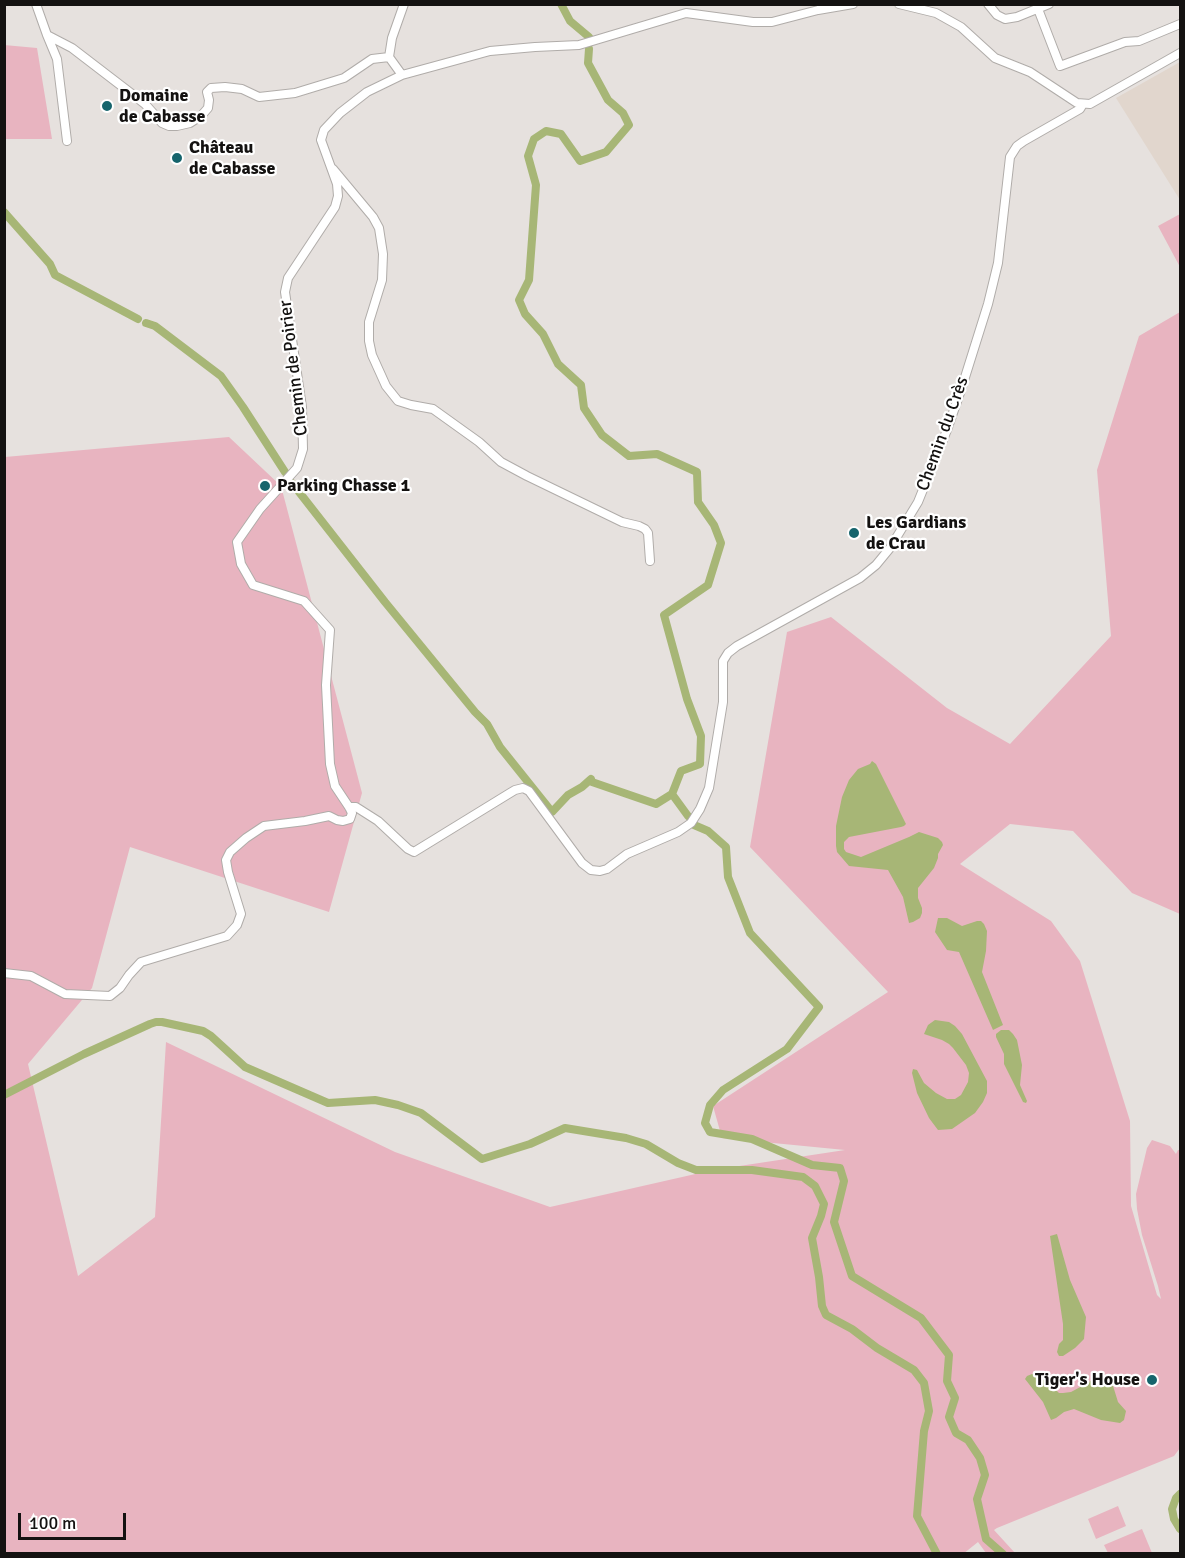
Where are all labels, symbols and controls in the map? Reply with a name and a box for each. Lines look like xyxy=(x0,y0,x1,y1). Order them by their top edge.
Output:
place label: Domaine de Cabasse xyxy=(119,85,206,128)
marker: Domaine de Cabasse xyxy=(100,99,114,113)
place label: Château de Cabasse xyxy=(189,137,276,180)
marker: Château de Cabasse xyxy=(170,151,184,165)
street label: Chemin de Poirier xyxy=(275,299,313,437)
street label: Chemin du Crès xyxy=(912,374,974,494)
place label: Parking Chasse 1 xyxy=(277,475,410,497)
marker: Parking Chasse 1 xyxy=(258,479,272,493)
place label: Les Gardians de Crau xyxy=(866,512,966,554)
marker: Les Gardians de Crau xyxy=(847,526,861,540)
place label: Tiger's House xyxy=(1035,1369,1140,1391)
marker: Tiger's House xyxy=(1145,1373,1159,1387)
scale bar xyxy=(21,1501,129,1539)
text: 100 m xyxy=(29,1512,76,1534)

